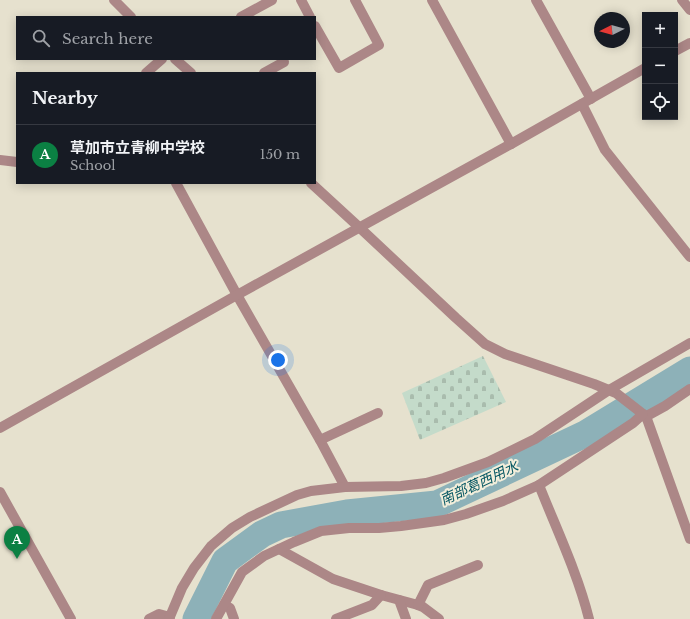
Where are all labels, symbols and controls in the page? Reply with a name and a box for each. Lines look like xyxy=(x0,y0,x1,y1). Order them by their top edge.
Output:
north arrow xyxy=(594,12,630,48)
map controls xyxy=(642,12,678,120)
button: + xyxy=(642,12,678,48)
search box xyxy=(16,16,316,60)
icon: search xyxy=(30,27,52,49)
text: Search here xyxy=(62,29,153,48)
button: − xyxy=(642,48,678,84)
button: locate xyxy=(642,84,678,120)
text: Nearby xyxy=(32,88,98,109)
text: 草加市立青柳中学校 xyxy=(70,138,205,157)
text: A xyxy=(40,146,50,163)
text: 150 m xyxy=(260,146,300,163)
text: School xyxy=(70,157,116,174)
your location xyxy=(268,350,288,370)
water label: 南部葛西用水 xyxy=(437,456,523,509)
pin: A xyxy=(4,526,30,559)

